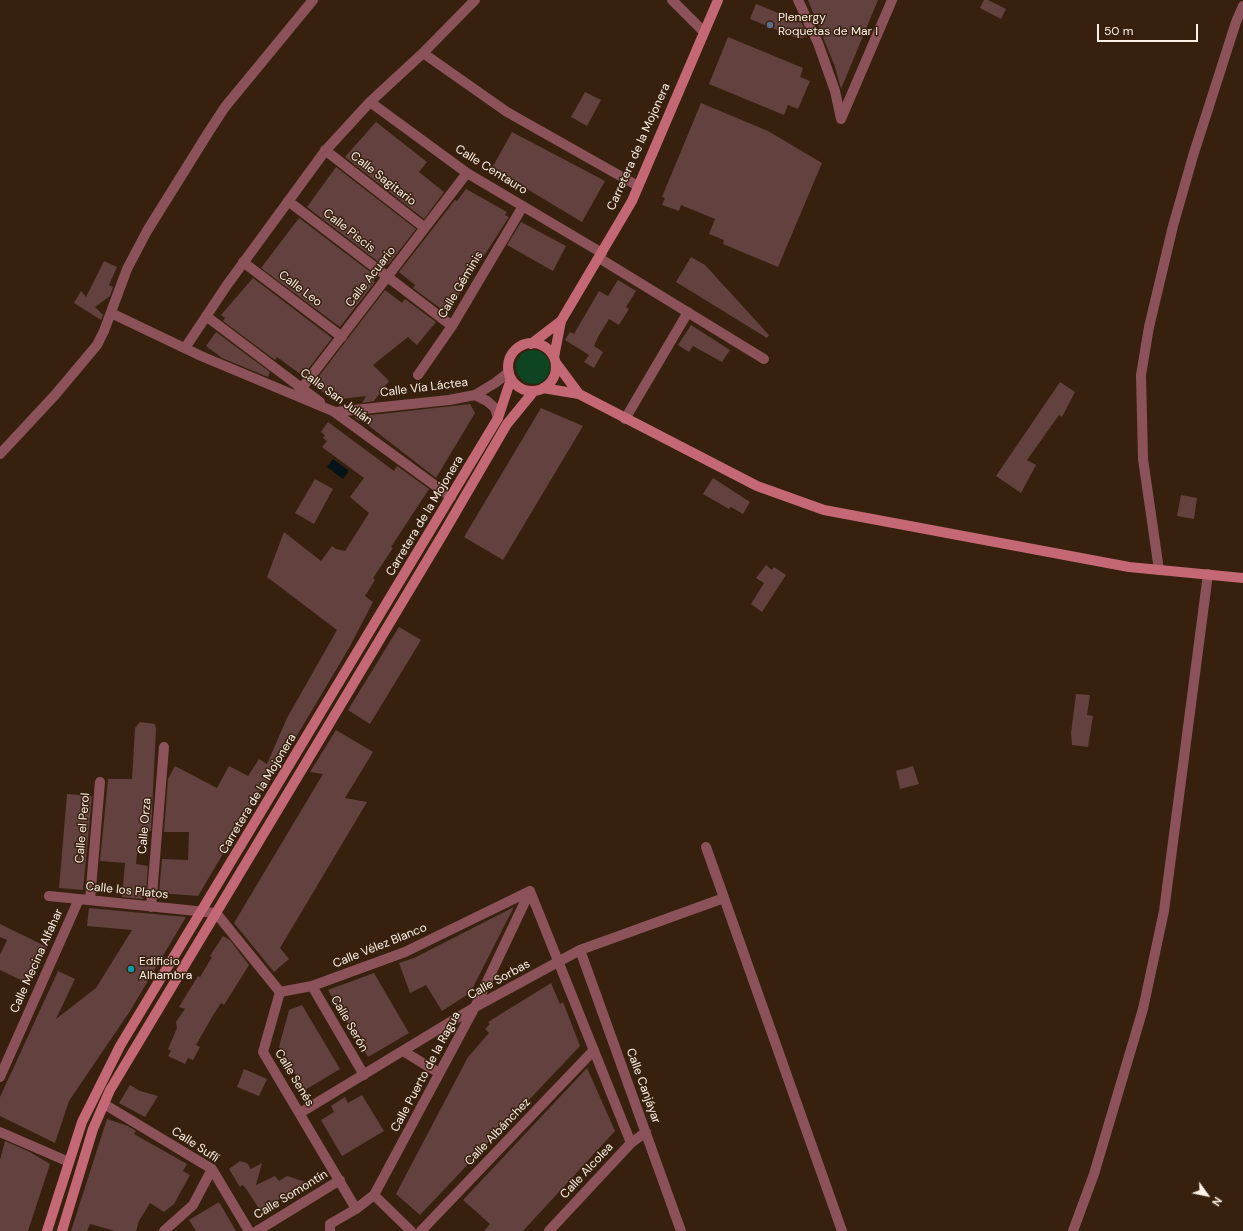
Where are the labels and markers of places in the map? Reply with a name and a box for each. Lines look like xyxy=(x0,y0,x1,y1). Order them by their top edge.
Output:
place label: Plenergy Roquetas de Mar I xyxy=(778,11,878,39)
marker: Plenergy Roquetas de Mar I xyxy=(765,20,775,30)
place label: Edificio Alhambra xyxy=(139,955,192,983)
marker: Edificio Alhambra xyxy=(126,964,136,974)

